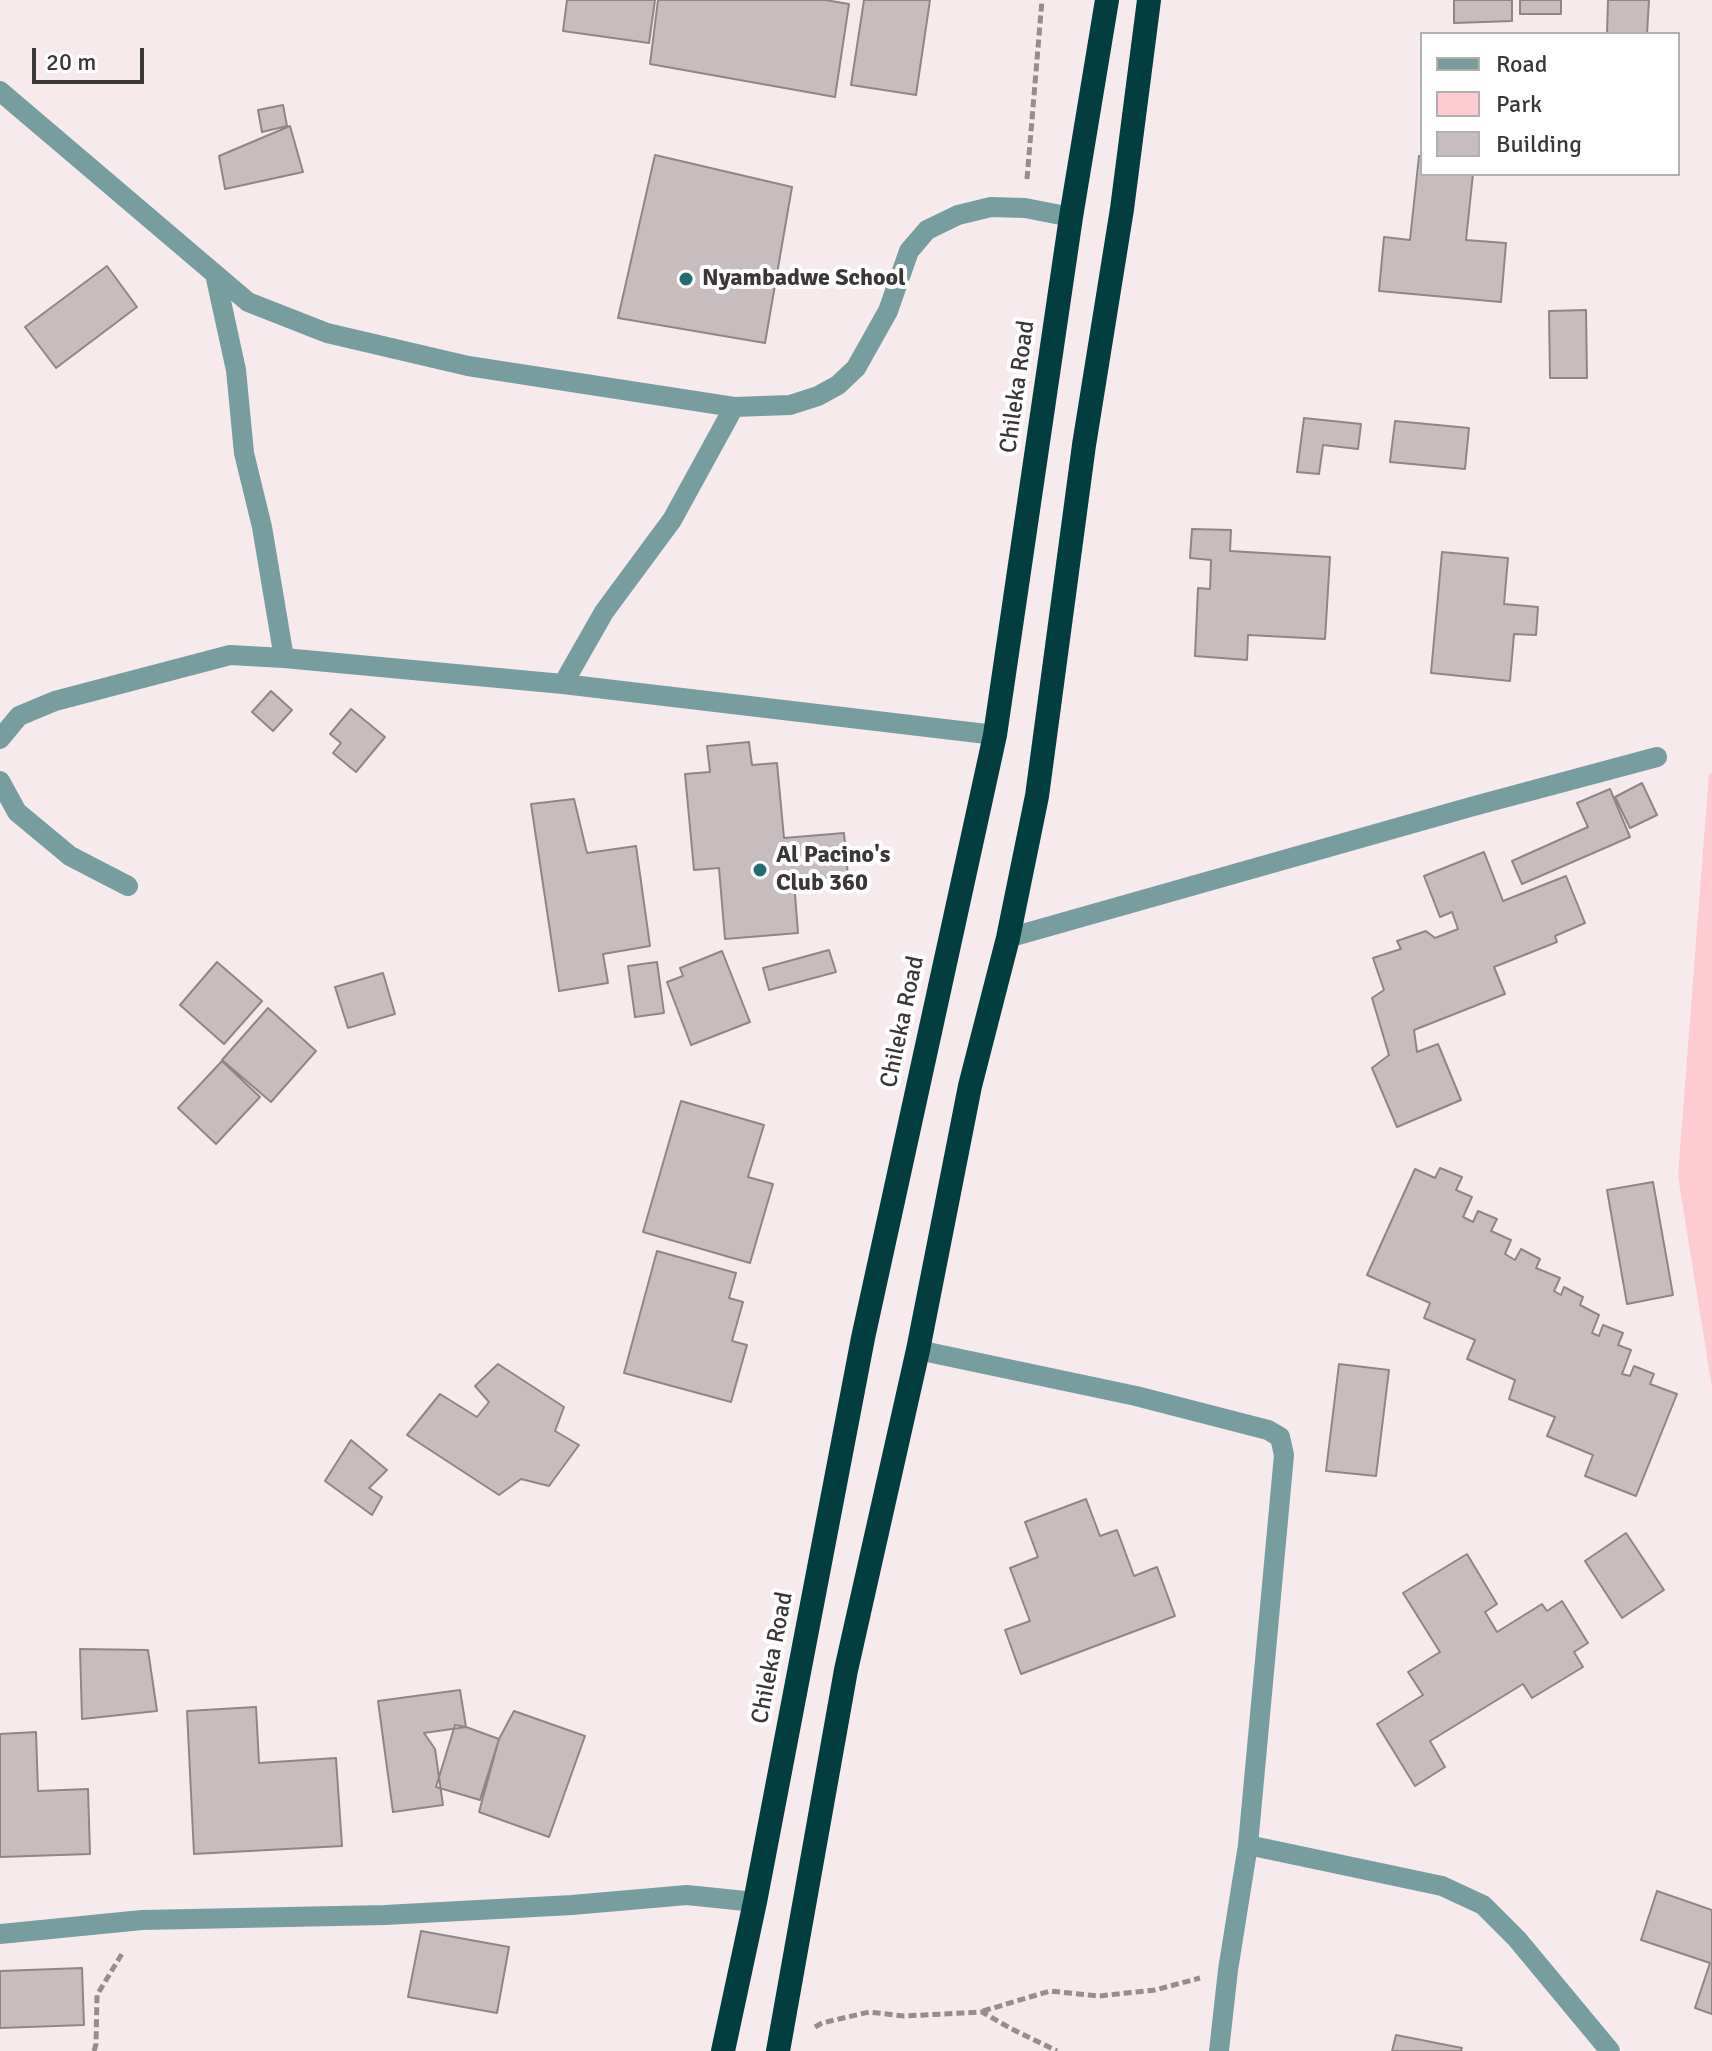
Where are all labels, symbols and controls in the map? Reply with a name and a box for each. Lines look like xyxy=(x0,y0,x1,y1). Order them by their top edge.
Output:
scale bar xyxy=(36,32,148,82)
legend xyxy=(1420,32,1680,176)
text: 20 m xyxy=(46,47,96,77)
text: Road xyxy=(1496,49,1547,79)
text: Park xyxy=(1496,89,1542,119)
text: Building xyxy=(1496,129,1582,159)
place label: Nyambadwe School xyxy=(702,265,906,293)
marker: Nyambadwe School xyxy=(677,270,695,288)
street label: Chileka Road xyxy=(994,319,1042,455)
place label: Al Pacino's Club 360 xyxy=(776,842,890,898)
marker: Al Pacino's Club 360 xyxy=(751,861,769,879)
street label: Chileka Road xyxy=(875,954,931,1090)
street label: Chileka Road xyxy=(746,1590,800,1726)

